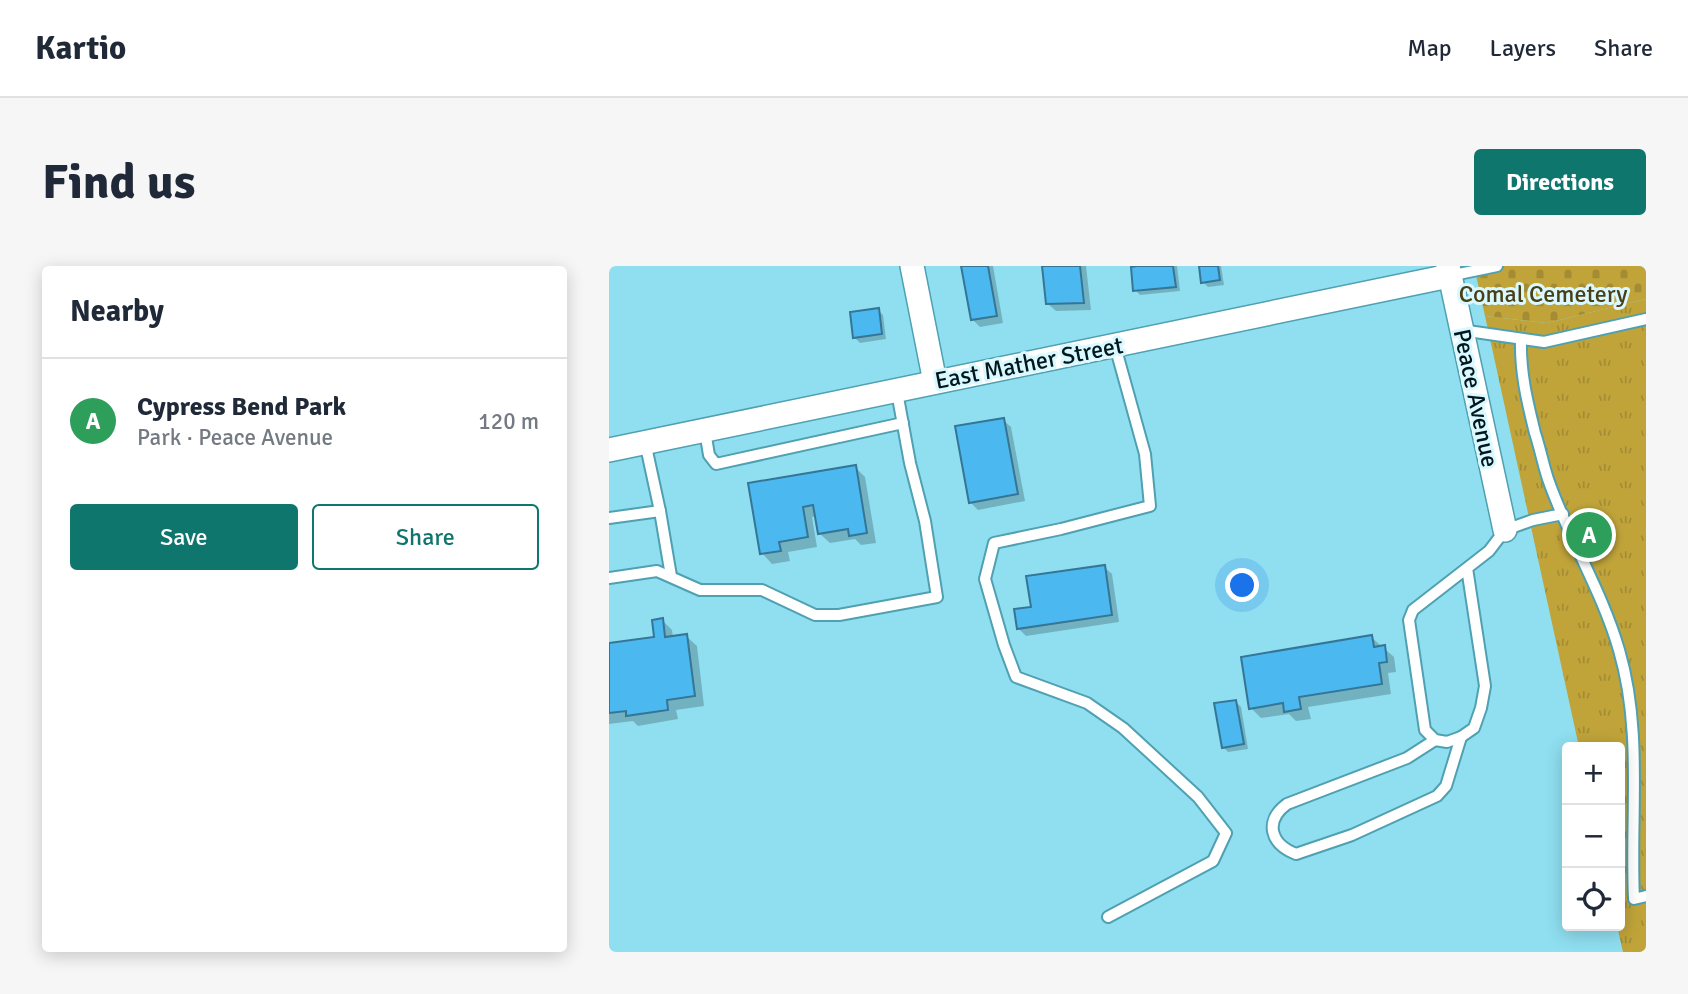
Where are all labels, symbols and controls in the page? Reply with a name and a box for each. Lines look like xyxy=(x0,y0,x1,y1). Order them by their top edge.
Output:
text: Kartio xyxy=(35,28,126,69)
text: Map xyxy=(1407,33,1452,63)
text: Layers xyxy=(1490,33,1556,63)
text: Share xyxy=(1594,33,1653,63)
button: Directions xyxy=(1474,149,1646,215)
text: Find us xyxy=(42,152,195,212)
park label: Comal Cemetery xyxy=(1459,279,1627,309)
text: Nearby xyxy=(70,293,164,330)
street label: Peace Avenue xyxy=(1447,326,1505,470)
street label: East Mather Street xyxy=(932,330,1126,396)
text: Cypress Bend Park xyxy=(137,391,346,423)
text: A xyxy=(86,407,100,436)
text: 120 m xyxy=(478,407,539,436)
text: Park · Peace Avenue xyxy=(137,423,333,452)
button: Save xyxy=(70,504,298,570)
button: Share xyxy=(312,504,539,570)
pin: A xyxy=(1566,509,1612,561)
your location xyxy=(1225,568,1259,602)
map controls xyxy=(1562,742,1625,931)
button: + xyxy=(1562,742,1625,805)
button: − xyxy=(1562,805,1625,868)
button: locate xyxy=(1562,868,1625,931)

